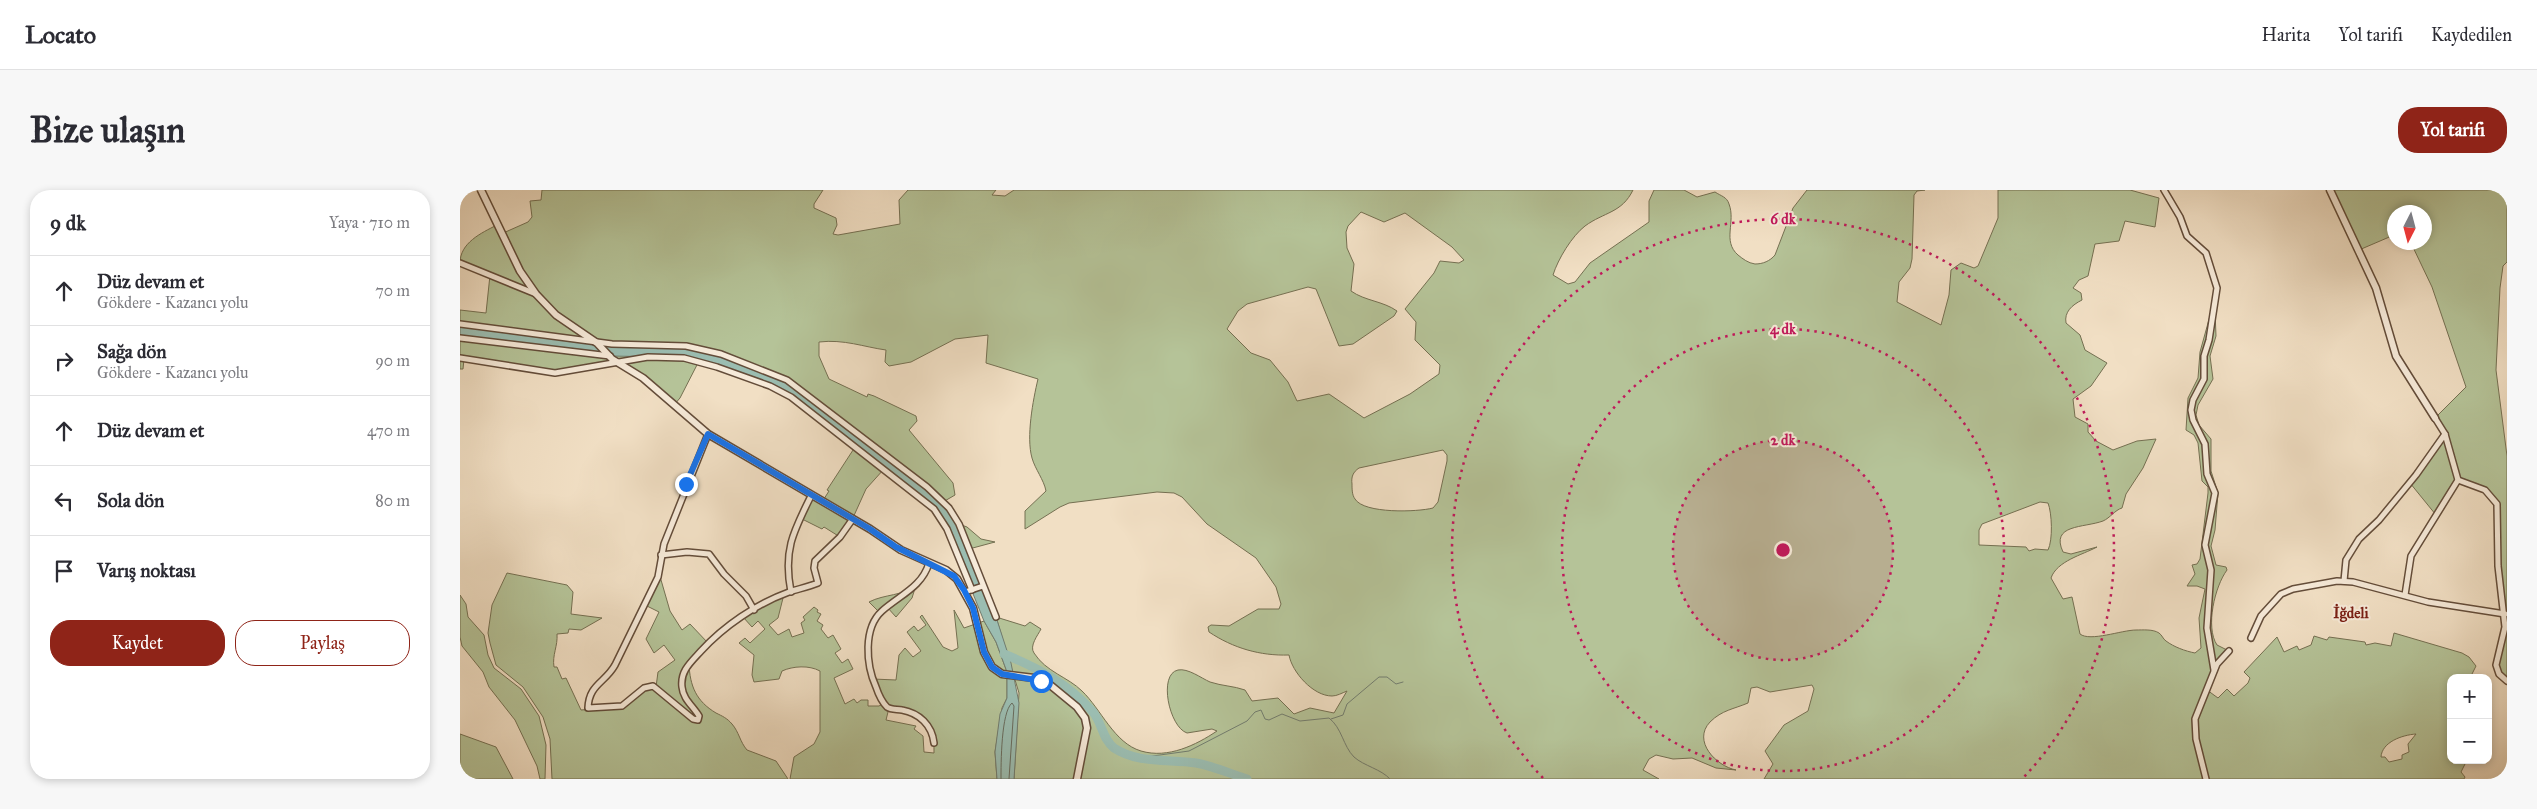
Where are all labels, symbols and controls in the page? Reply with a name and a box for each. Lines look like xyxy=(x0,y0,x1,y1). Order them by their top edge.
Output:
text: Locato xyxy=(25,20,96,50)
text: Harita xyxy=(2261,24,2310,46)
text: Yol tarifi xyxy=(2338,24,2403,46)
text: Kaydedilen xyxy=(2431,24,2512,46)
button: Yol tarifi xyxy=(2398,107,2507,153)
text: Bize ulaşın xyxy=(30,109,185,152)
north arrow xyxy=(2387,205,2432,250)
text: 9 dk xyxy=(50,210,86,236)
text: 6 dk xyxy=(1770,210,1797,228)
text: Yaya · 710 m xyxy=(329,213,410,232)
text: Düz devam et xyxy=(97,270,204,293)
icon: ahead xyxy=(50,277,78,305)
text: 70 m xyxy=(375,281,410,300)
text: Gökdere - Kazancı yolu xyxy=(97,293,249,312)
text: 4 dk xyxy=(1770,320,1797,339)
text: Sağa dön xyxy=(97,340,166,363)
icon: right xyxy=(50,347,78,375)
text: 90 m xyxy=(375,351,410,370)
text: Gökdere - Kazancı yolu xyxy=(97,363,249,382)
icon: ahead xyxy=(50,417,78,445)
text: Düz devam et xyxy=(97,419,204,442)
text: 470 m xyxy=(367,421,410,440)
text: 2 dk xyxy=(1770,431,1797,449)
route end xyxy=(675,473,698,496)
icon: left xyxy=(50,487,78,515)
text: Sola dön xyxy=(97,489,164,512)
text: 80 m xyxy=(375,491,410,510)
centre of rings xyxy=(1774,541,1792,559)
icon: arrive xyxy=(50,557,78,585)
text: Varış noktası xyxy=(97,559,196,582)
district label: İğdeli xyxy=(2333,603,2370,623)
button: Kaydet xyxy=(50,620,225,666)
button: Paylaş xyxy=(235,620,410,666)
route start xyxy=(1030,670,1053,693)
map controls xyxy=(2447,674,2492,764)
button: + xyxy=(2447,674,2492,719)
button: − xyxy=(2447,719,2492,764)

